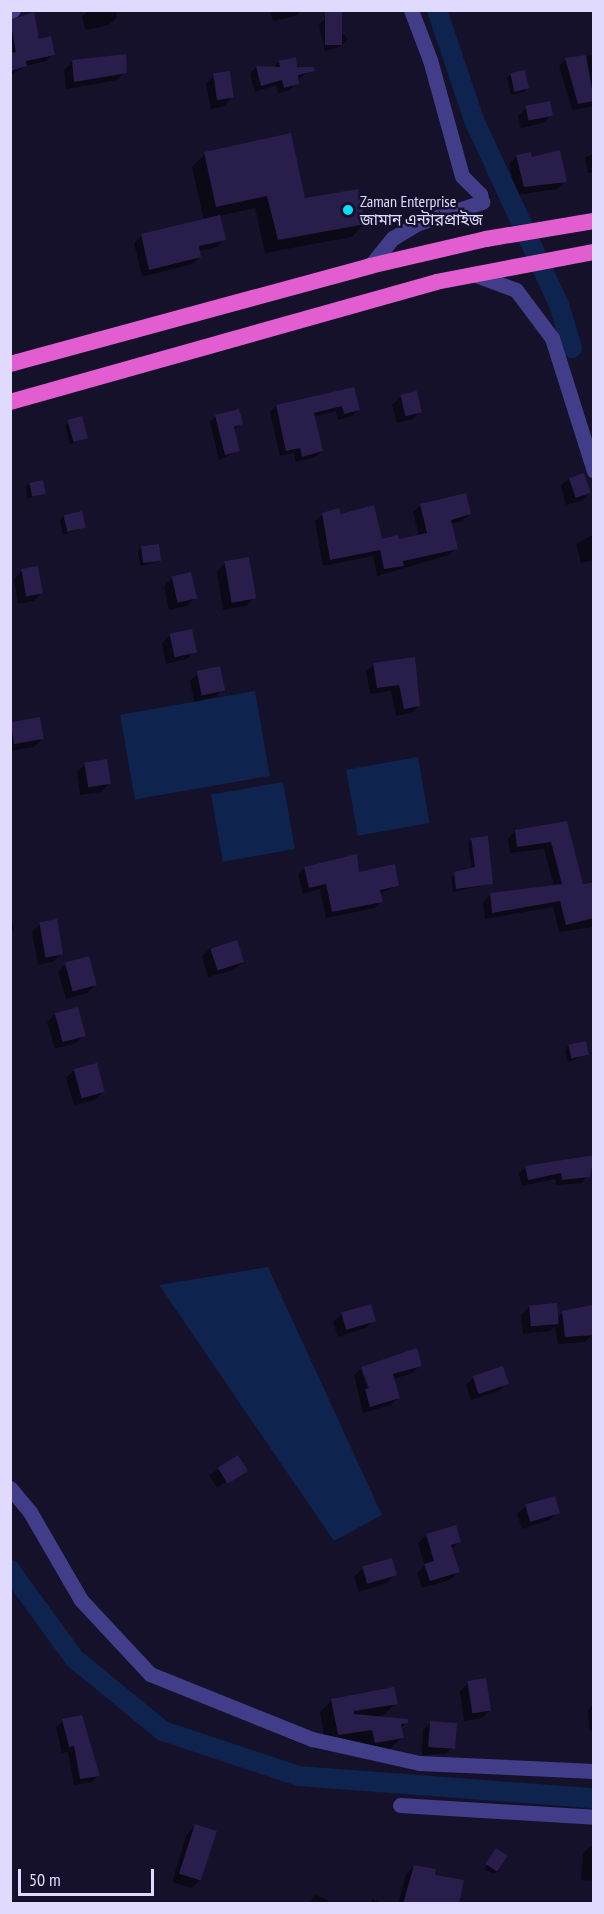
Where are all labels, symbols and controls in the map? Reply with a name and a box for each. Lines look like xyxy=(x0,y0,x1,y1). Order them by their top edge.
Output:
place label: Zaman Enterprise জামান এন্টারপ্রাইজ xyxy=(360,191,483,229)
marker: Zaman Enterprise জামান এন্টারপ্রাইজ xyxy=(341,203,355,217)
scale bar xyxy=(21,1857,158,1895)
text: 50 m xyxy=(29,1868,61,1891)

